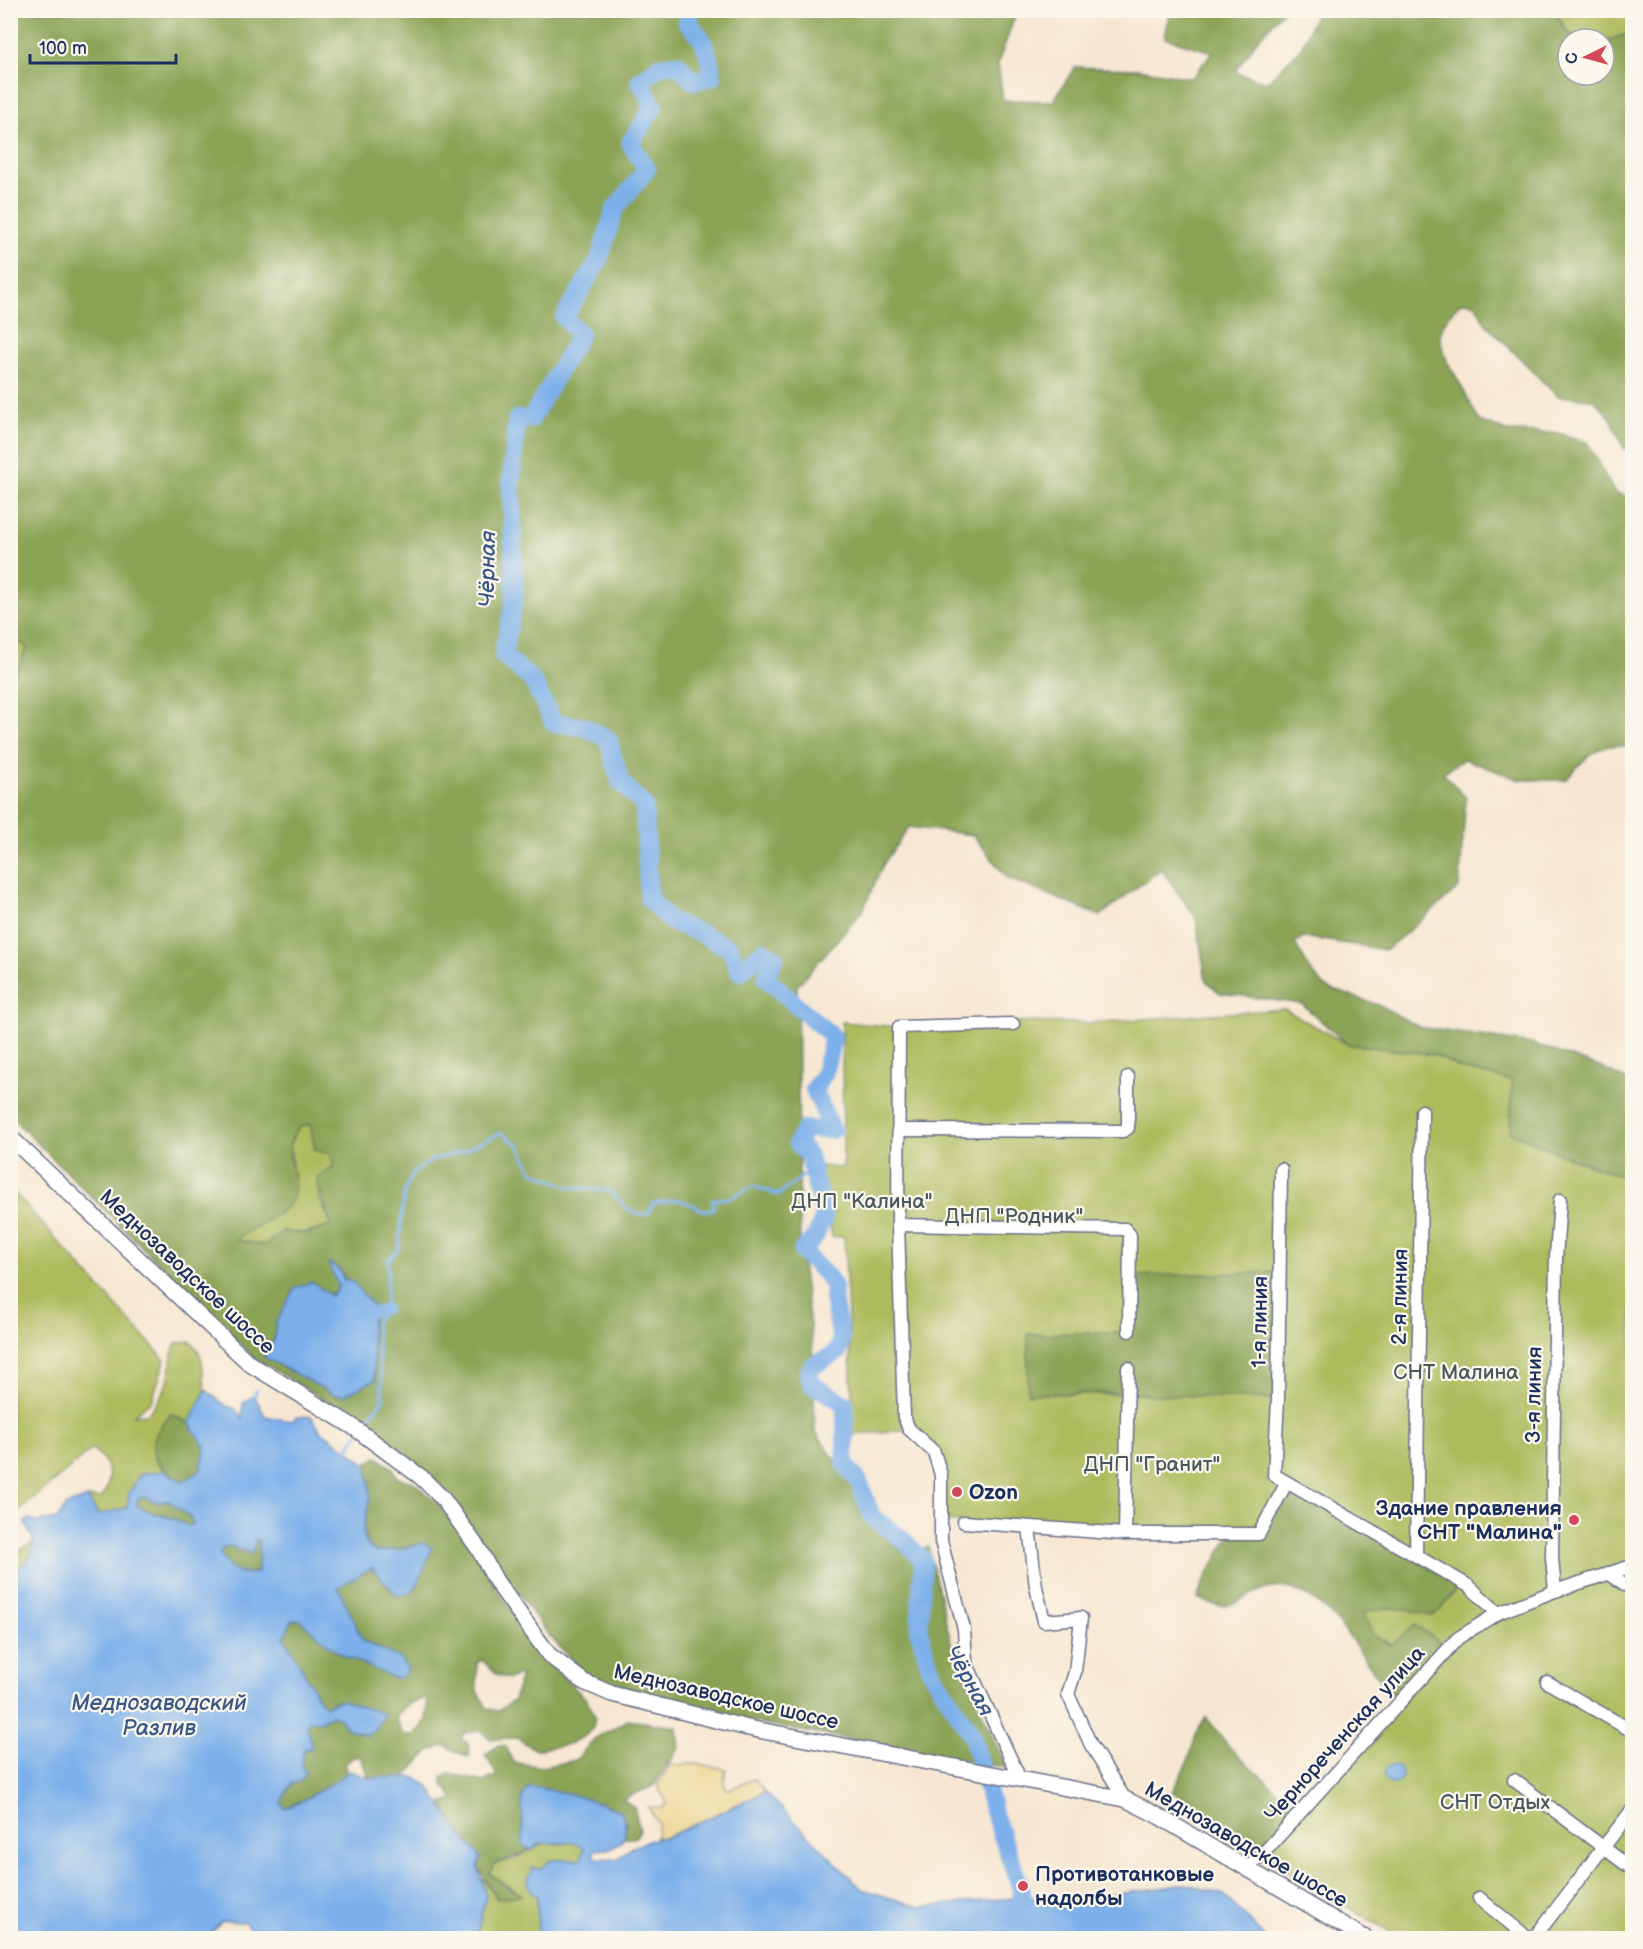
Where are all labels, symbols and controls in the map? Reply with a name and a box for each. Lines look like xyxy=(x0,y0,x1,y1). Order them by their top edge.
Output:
scale bar xyxy=(30,27,176,65)
north arrow xyxy=(1556,27,1616,87)
text: 100 m xyxy=(39,38,87,59)
text: С xyxy=(1563,52,1583,65)
water label: Чёрная xyxy=(474,530,502,608)
street label: Меднозаводское шоссе xyxy=(94,1184,280,1360)
park label: ДНП "Калина" xyxy=(791,1189,933,1214)
park label: ДНП "Родник" xyxy=(945,1204,1083,1229)
street label: 2-я линия xyxy=(1387,1249,1413,1345)
street label: 1-я линия xyxy=(1247,1276,1273,1368)
street label: 3-я линия xyxy=(1521,1346,1547,1444)
park label: СНТ Малина xyxy=(1393,1360,1519,1385)
park label: ДНП "Гранит" xyxy=(1084,1452,1220,1477)
place label: Ozon xyxy=(969,1480,1018,1505)
marker: Ozon xyxy=(950,1485,964,1499)
place label: Здание правления СНТ "Малина" xyxy=(1376,1496,1562,1545)
marker: Здание правления СНТ "Малина" xyxy=(1567,1513,1581,1527)
water label: Чёрная xyxy=(939,1641,999,1721)
street label: Чернореченская улица xyxy=(1260,1641,1431,1827)
street label: Меднозаводское шоссе xyxy=(611,1659,841,1735)
water label: Меднозаводский Разлив xyxy=(71,1690,247,1742)
street label: Меднозаводское шоссе xyxy=(1140,1777,1352,1914)
park label: СНТ Отдых xyxy=(1440,1790,1550,1815)
place label: Противотанковые надолбы xyxy=(1035,1862,1215,1911)
marker: Противотанковые надолбы xyxy=(1016,1879,1030,1893)

